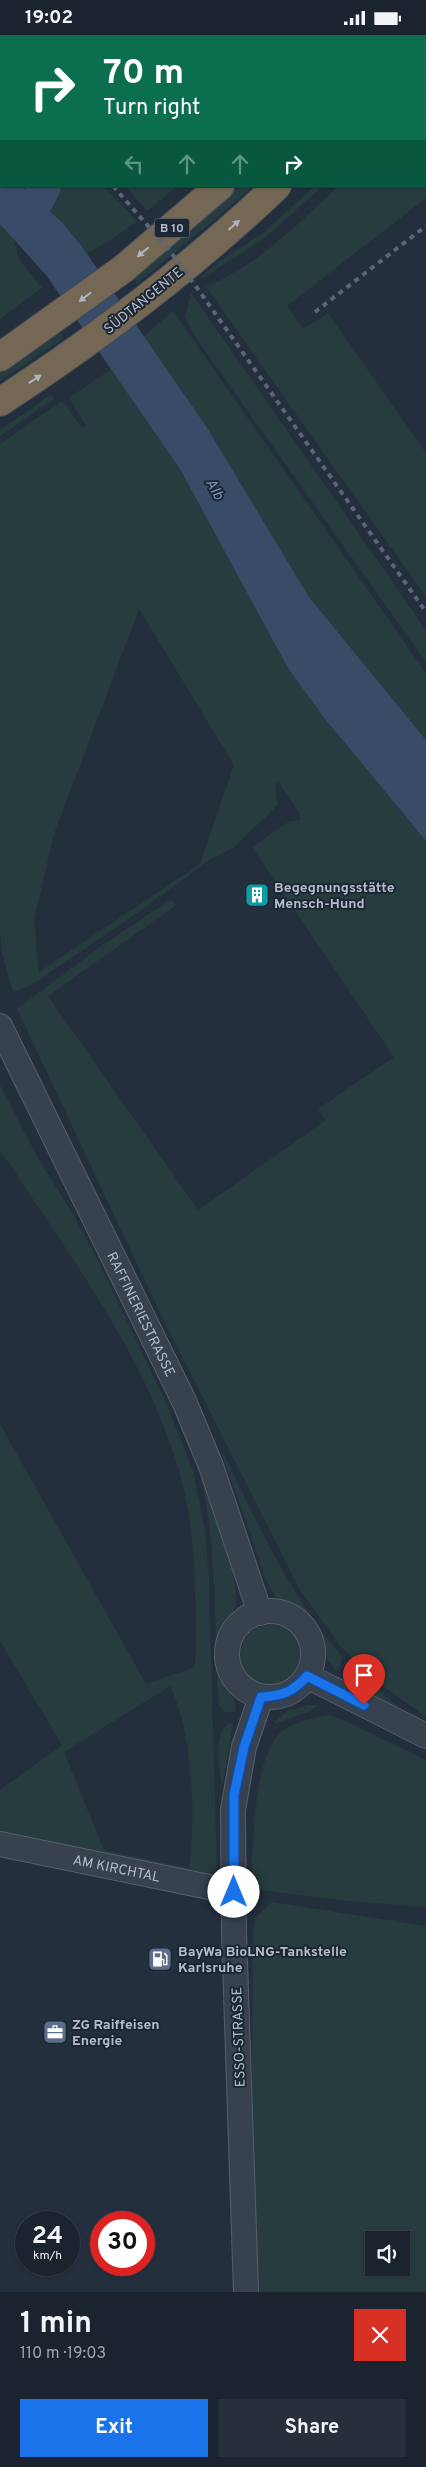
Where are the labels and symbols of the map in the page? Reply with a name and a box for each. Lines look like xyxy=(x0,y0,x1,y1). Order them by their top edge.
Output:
road number: B 10 xyxy=(154,219,190,237)
one-way arrow xyxy=(228,220,241,231)
one-way arrow xyxy=(137,246,150,257)
street label: SÜDTANGENTE xyxy=(100,263,187,338)
one-way arrow xyxy=(79,291,92,302)
one-way arrow xyxy=(28,375,42,384)
water label: Alb xyxy=(200,476,228,505)
place label: Begegnungsstätte Mensch-Hund xyxy=(274,880,395,913)
building icon: Begegnungsstätte Mensch-Hund xyxy=(244,882,270,908)
street label: RAFFINERIESTRASSE xyxy=(102,1250,178,1380)
pin xyxy=(343,1654,385,1705)
street label: AM KIRCHTAL xyxy=(71,1852,161,1887)
position arrow xyxy=(207,1865,259,1917)
place label: BayWa BioLNG-Tankstelle Karlsruhe xyxy=(178,1944,347,1977)
fuel station icon: BayWa BioLNG-Tankstelle Karlsruhe xyxy=(147,1946,173,1972)
street label: ESSO-STRASSE xyxy=(229,1987,250,2087)
place label: ZG Raiffeisen Energie xyxy=(72,2017,160,2050)
office icon: ZG Raiffeisen Energie xyxy=(42,2019,68,2045)
speed limit sign: 30 xyxy=(90,2211,155,2276)

